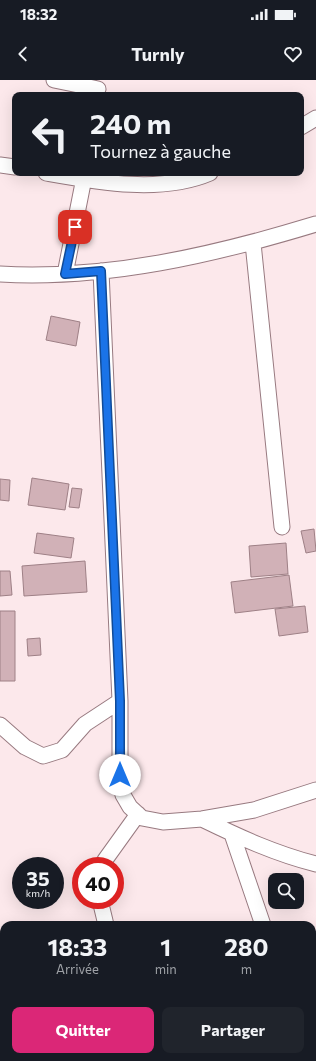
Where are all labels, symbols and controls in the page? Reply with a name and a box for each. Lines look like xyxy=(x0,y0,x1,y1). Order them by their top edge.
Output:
text: 18:32 xyxy=(20,5,57,23)
icon: back xyxy=(12,43,34,65)
text: Turnly xyxy=(131,43,185,65)
icon: heart xyxy=(282,43,304,65)
text: 240 m xyxy=(90,106,171,140)
icon: left xyxy=(24,108,76,160)
text: Tournez à gauche xyxy=(90,140,231,162)
pin xyxy=(58,210,92,244)
icon: arrive xyxy=(64,216,86,238)
position arrow xyxy=(99,754,141,796)
speed limit sign: 40 xyxy=(72,857,124,909)
text: 35 xyxy=(26,866,50,890)
map controls xyxy=(268,873,304,909)
button: search xyxy=(268,873,304,909)
text: km/h xyxy=(26,887,50,899)
text: 18:33 xyxy=(47,932,107,961)
text: 1 xyxy=(160,932,171,961)
text: 280 xyxy=(224,932,269,961)
text: Arrivée xyxy=(56,961,99,977)
text: min xyxy=(155,961,177,977)
text: m xyxy=(241,961,252,977)
button: Quitter xyxy=(12,1007,154,1053)
button: Partager xyxy=(162,1007,304,1053)

